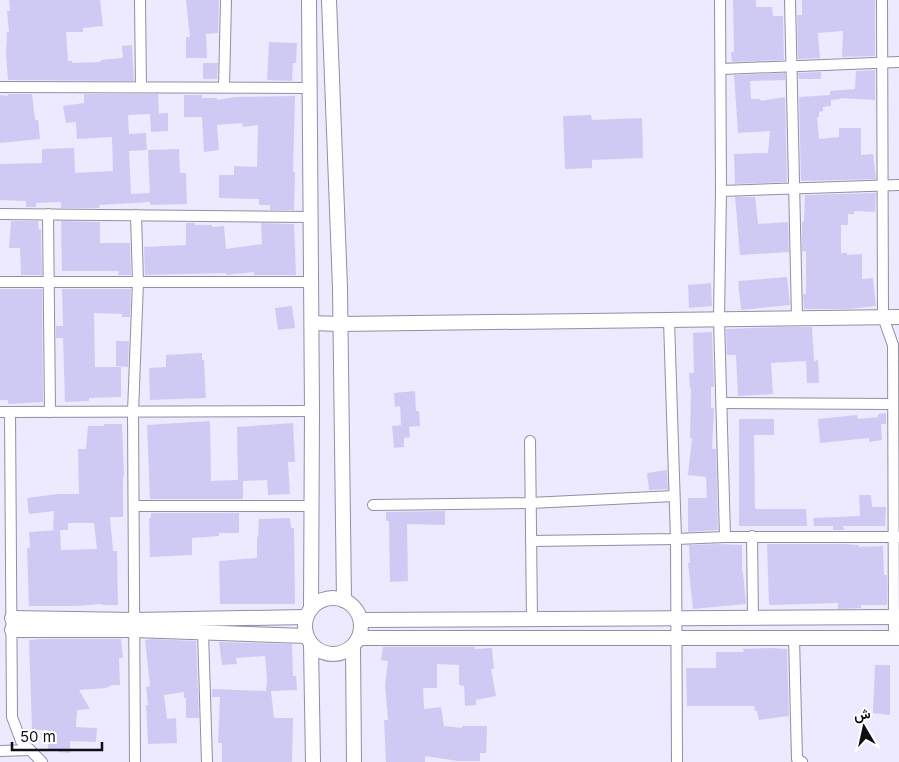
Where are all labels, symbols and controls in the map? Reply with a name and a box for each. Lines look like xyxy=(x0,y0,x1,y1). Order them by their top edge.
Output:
north arrow xyxy=(839,702,889,752)
text: ش xyxy=(852,704,872,724)
scale bar xyxy=(12,720,102,752)
text: 50 m xyxy=(20,727,56,746)

